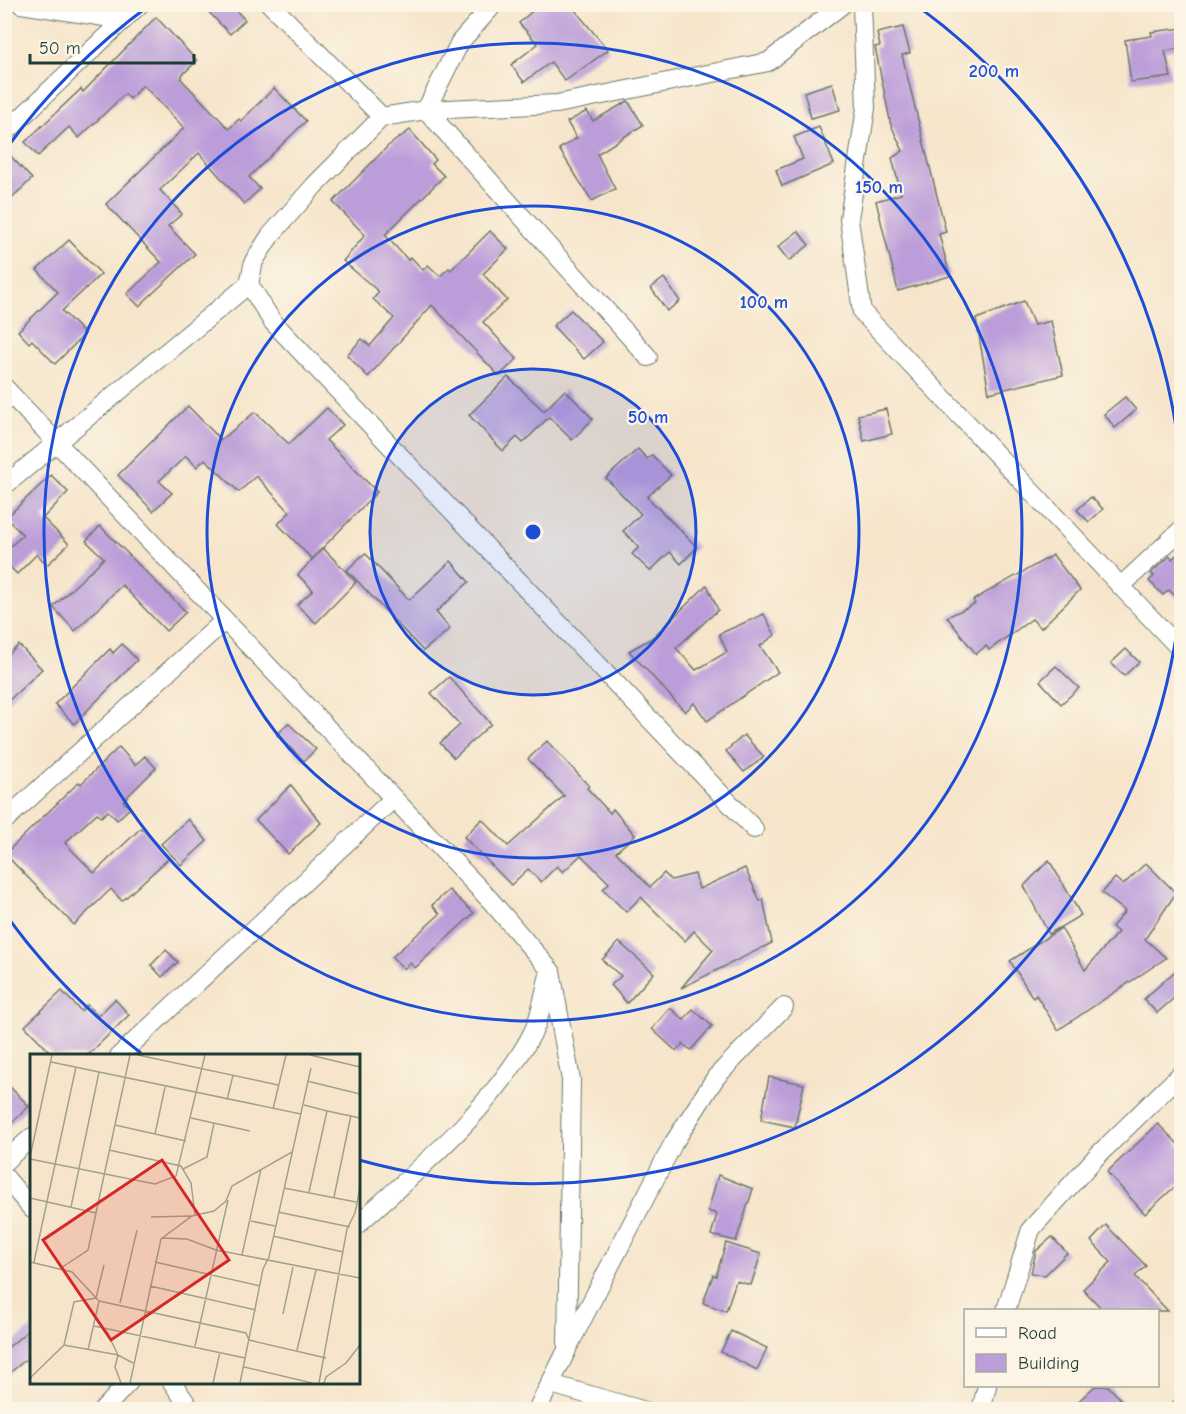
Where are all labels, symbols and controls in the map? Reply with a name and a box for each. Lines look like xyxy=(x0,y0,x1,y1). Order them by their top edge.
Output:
scale bar xyxy=(30,27,194,65)
text: 50 m xyxy=(39,38,81,59)
text: 200 m xyxy=(969,61,1019,82)
text: 150 m xyxy=(855,177,903,198)
text: 100 m xyxy=(740,292,788,313)
text: 50 m xyxy=(628,407,668,428)
centre of rings xyxy=(523,522,543,542)
inset map xyxy=(30,1054,360,1384)
legend xyxy=(964,1309,1159,1387)
text: Road xyxy=(1018,1323,1057,1344)
text: Building xyxy=(1018,1353,1080,1374)

